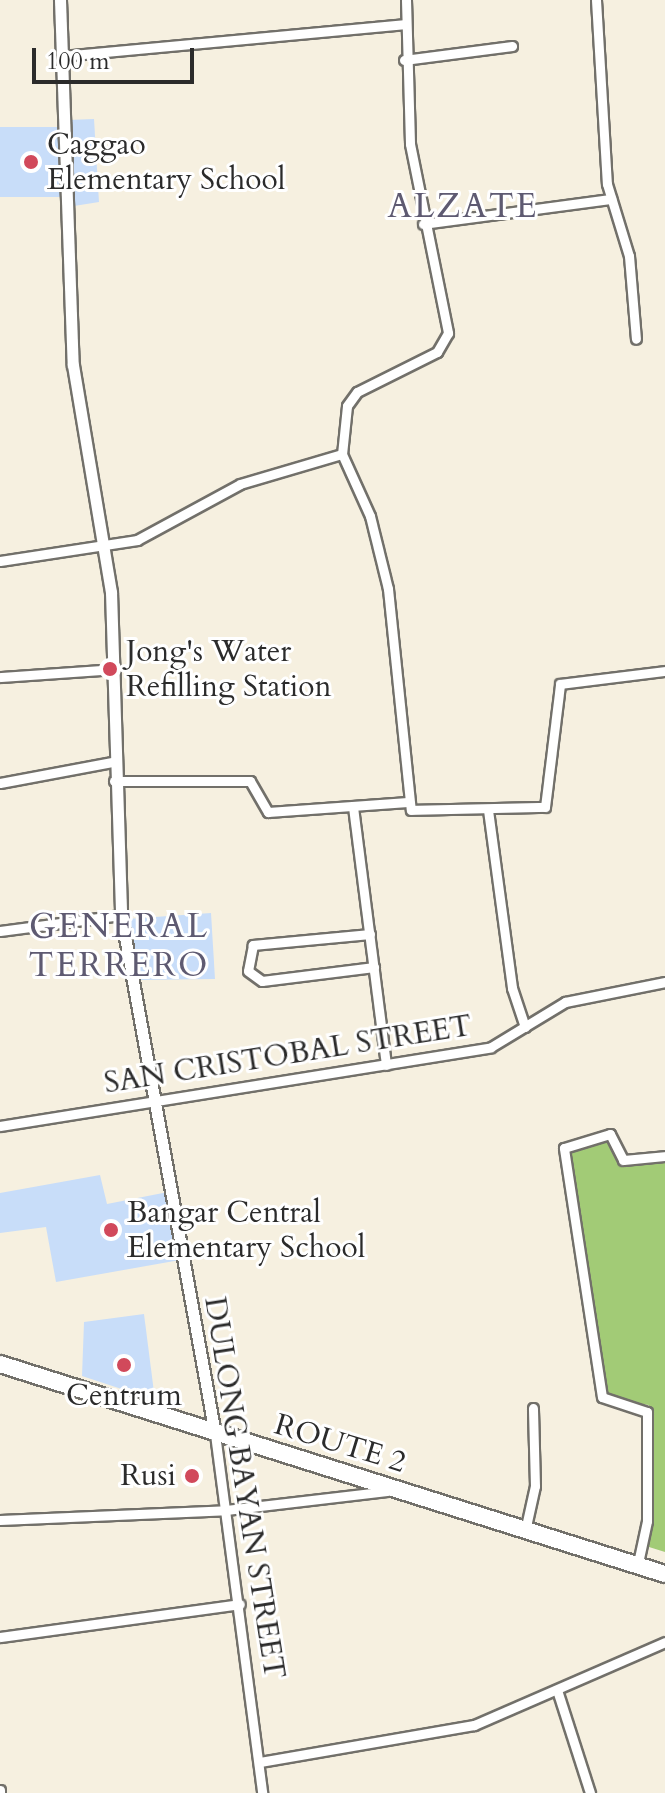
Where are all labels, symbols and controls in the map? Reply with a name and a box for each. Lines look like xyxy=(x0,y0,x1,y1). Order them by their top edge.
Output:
scale bar xyxy=(36,32,198,82)
text: 100 m xyxy=(46,45,110,78)
place label: Caggao Elementary School xyxy=(47,127,285,198)
marker: Caggao Elementary School xyxy=(22,153,40,171)
district label: ALZATE xyxy=(387,187,539,227)
place label: Jong's Water Refilling Station xyxy=(126,634,332,704)
marker: Jong's Water Refilling Station xyxy=(101,660,119,678)
district label: GENERAL TERRERO xyxy=(29,906,209,986)
street label: SAN CRISTOBAL STREET xyxy=(102,1008,474,1102)
place label: Bangar Central Elementary School xyxy=(127,1195,365,1266)
marker: Bangar Central Elementary School xyxy=(102,1221,120,1239)
street label: DULONG BAYAN STREET xyxy=(196,1294,292,1682)
marker: Centrum xyxy=(115,1356,133,1374)
place label: Centrum xyxy=(66,1378,182,1414)
street label: ROUTE 2 xyxy=(270,1407,410,1481)
place label: Rusi xyxy=(120,1458,176,1494)
marker: Rusi xyxy=(183,1467,201,1485)

